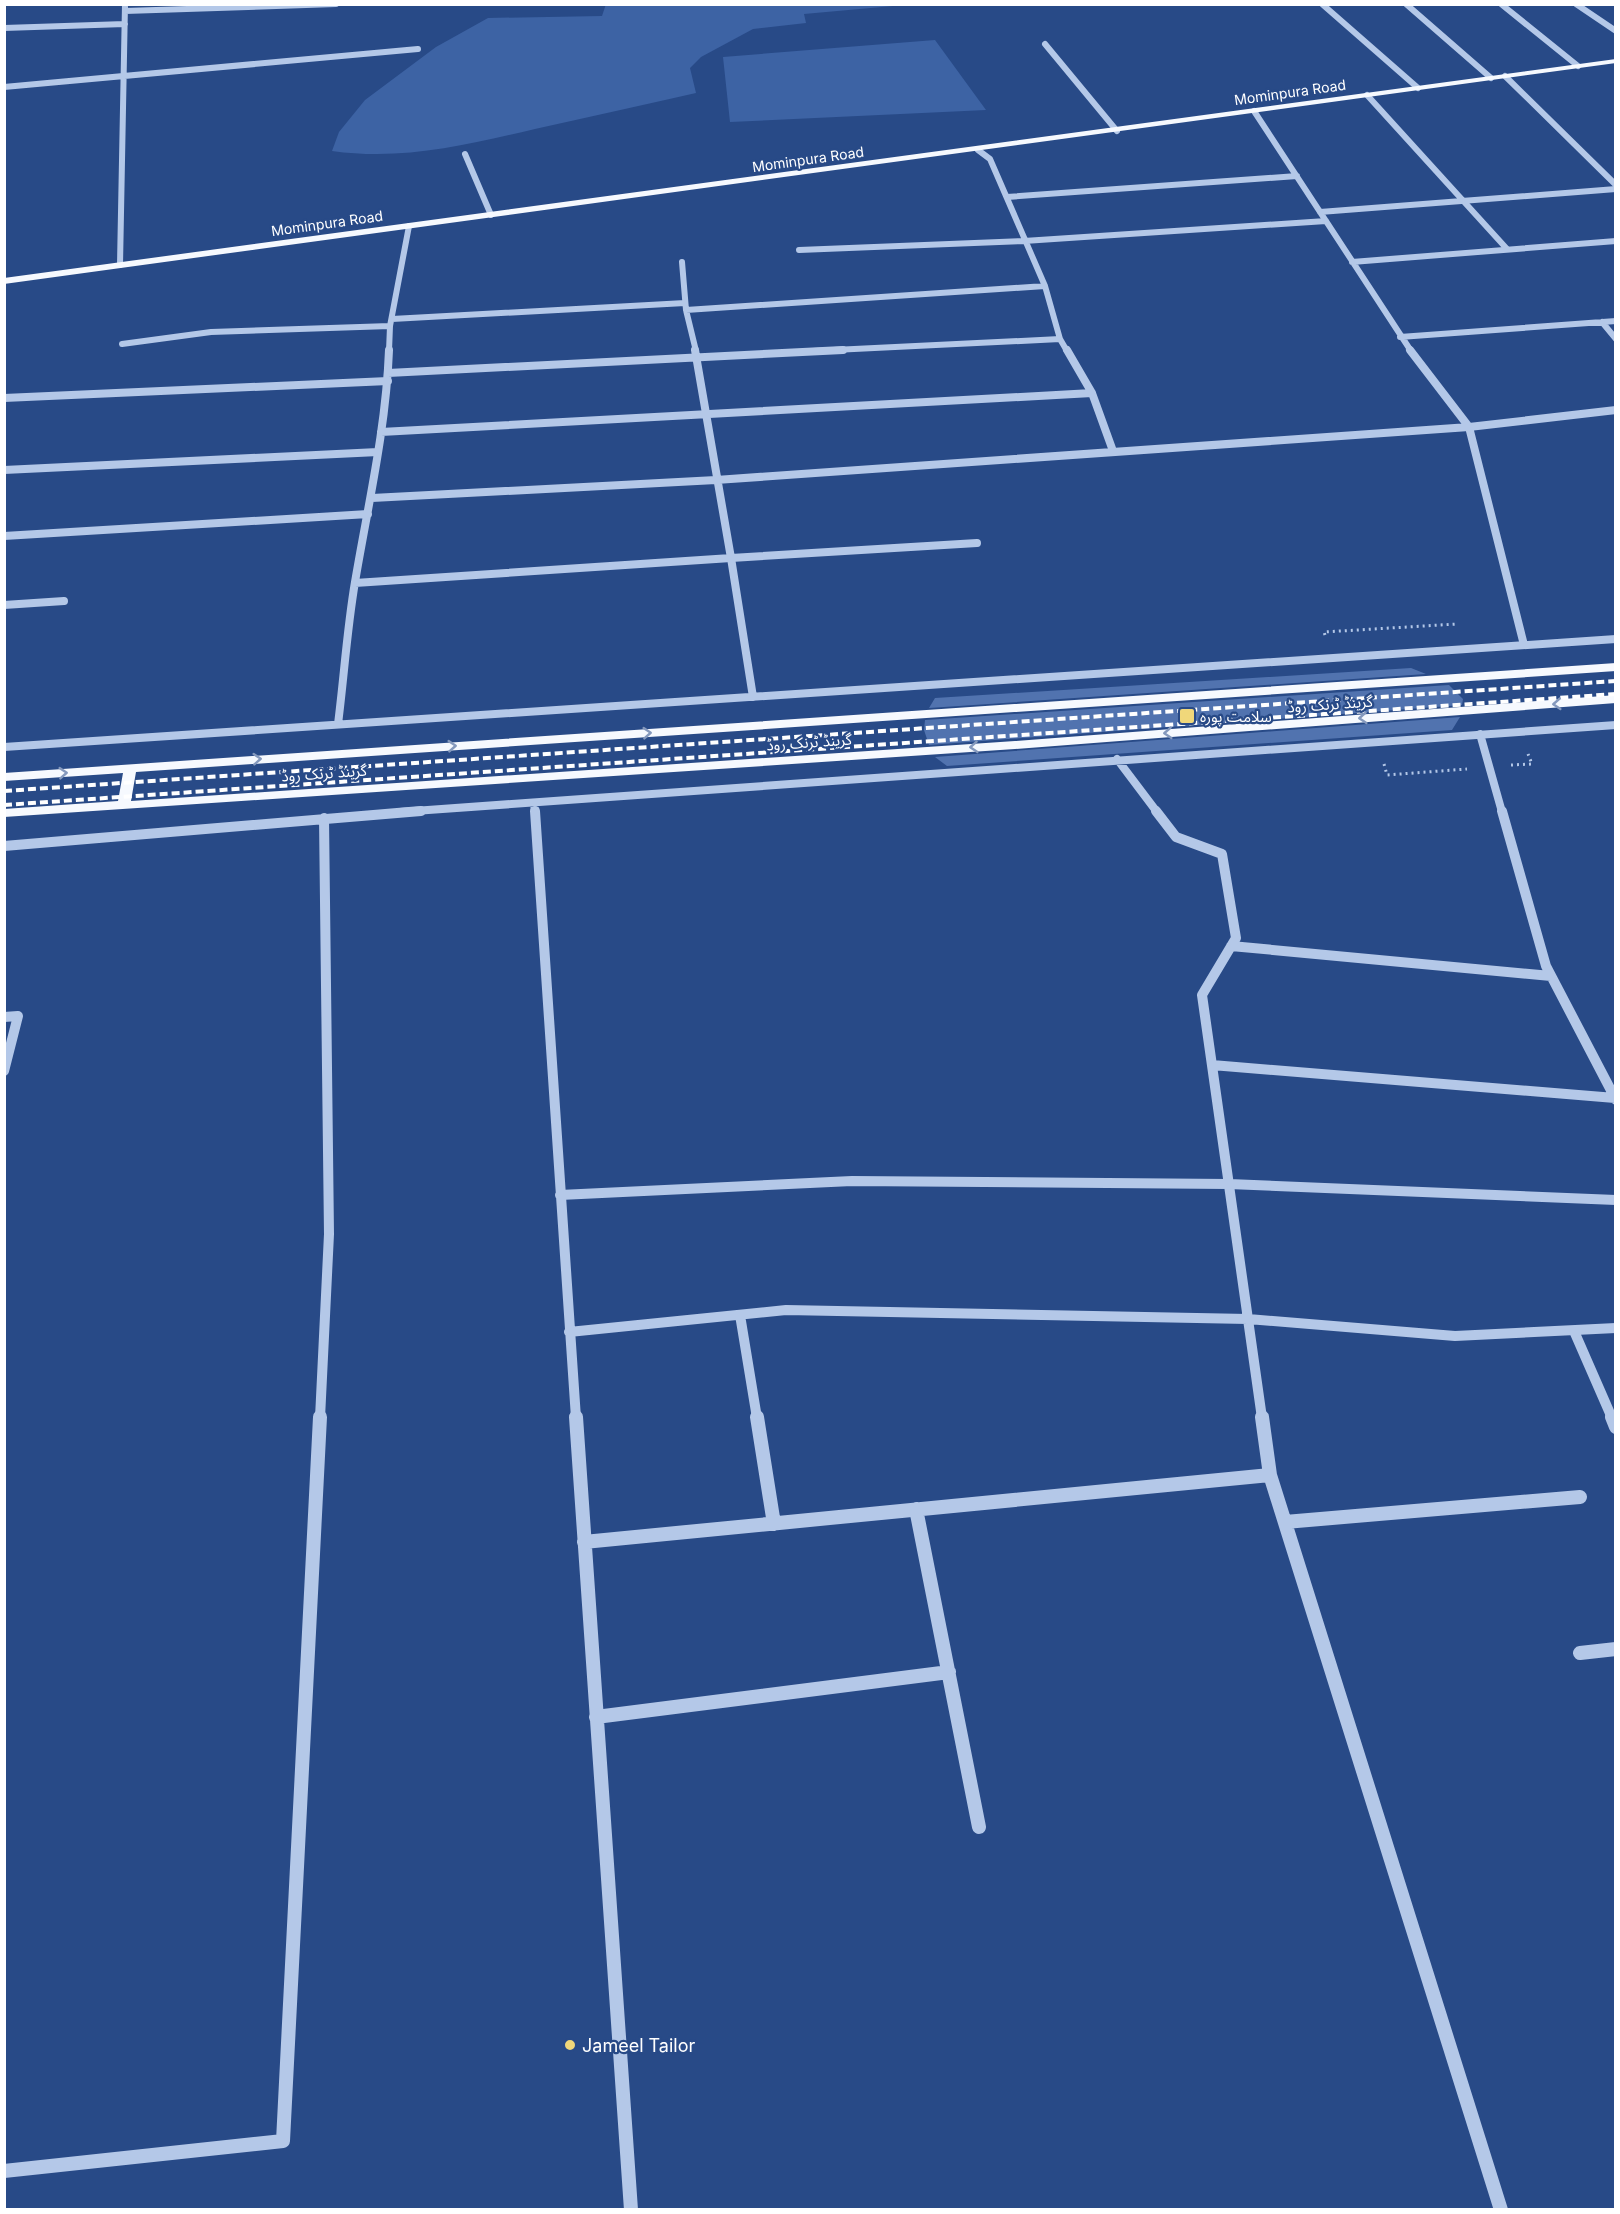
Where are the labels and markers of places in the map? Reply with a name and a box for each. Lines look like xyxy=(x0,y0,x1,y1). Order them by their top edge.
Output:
marker: سلامت پورہ xyxy=(1178,707,1196,725)
place label: سلامت پورہ xyxy=(1200,707,1272,727)
place label: Jameel Tailor xyxy=(582,2035,695,2056)
marker: Jameel Tailor xyxy=(563,2038,577,2052)

